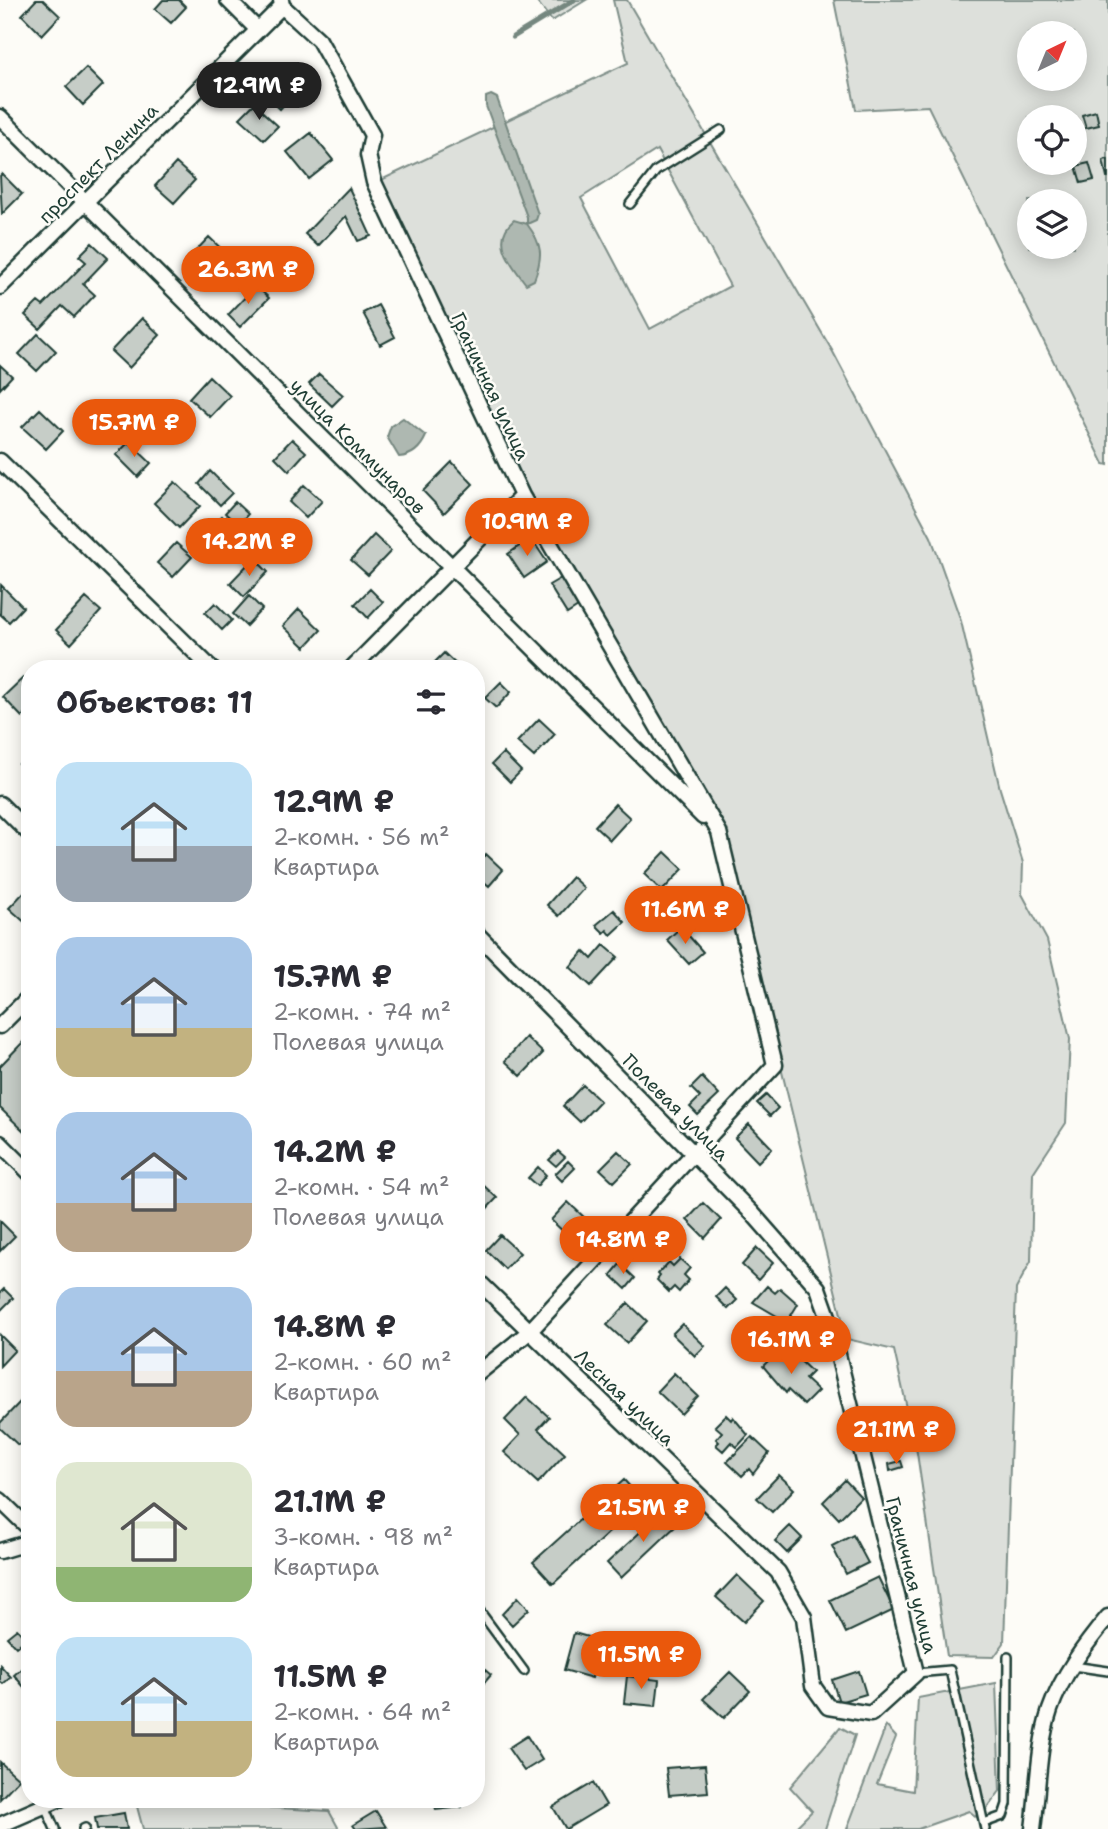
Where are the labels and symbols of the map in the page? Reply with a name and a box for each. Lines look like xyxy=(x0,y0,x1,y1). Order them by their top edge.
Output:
north arrow xyxy=(1017,21,1087,91)
pin: 12.9M ₽ xyxy=(194,62,324,122)
street label: проспект Ленина xyxy=(33,98,164,229)
pin: 26.3M ₽ xyxy=(183,246,313,306)
street label: Граничная улица xyxy=(445,308,536,464)
street label: улица Коммунаров xyxy=(284,373,431,520)
pin: 15.7M ₽ xyxy=(69,400,199,459)
pin: 10.9M ₽ xyxy=(462,498,592,558)
pin: 14.2M ₽ xyxy=(184,518,314,578)
pin: 11.6M ₽ xyxy=(620,886,750,946)
street label: Полевая улица xyxy=(617,1049,734,1166)
pin: 14.8M ₽ xyxy=(558,1216,688,1276)
pin: 16.1M ₽ xyxy=(726,1316,856,1376)
street label: Лесная улица xyxy=(569,1343,680,1451)
pin: 21.1M ₽ xyxy=(831,1406,961,1466)
pin: 21.5M ₽ xyxy=(578,1484,708,1544)
street label: Граничная улица xyxy=(880,1494,943,1656)
pin: 11.5M ₽ xyxy=(576,1632,706,1691)

